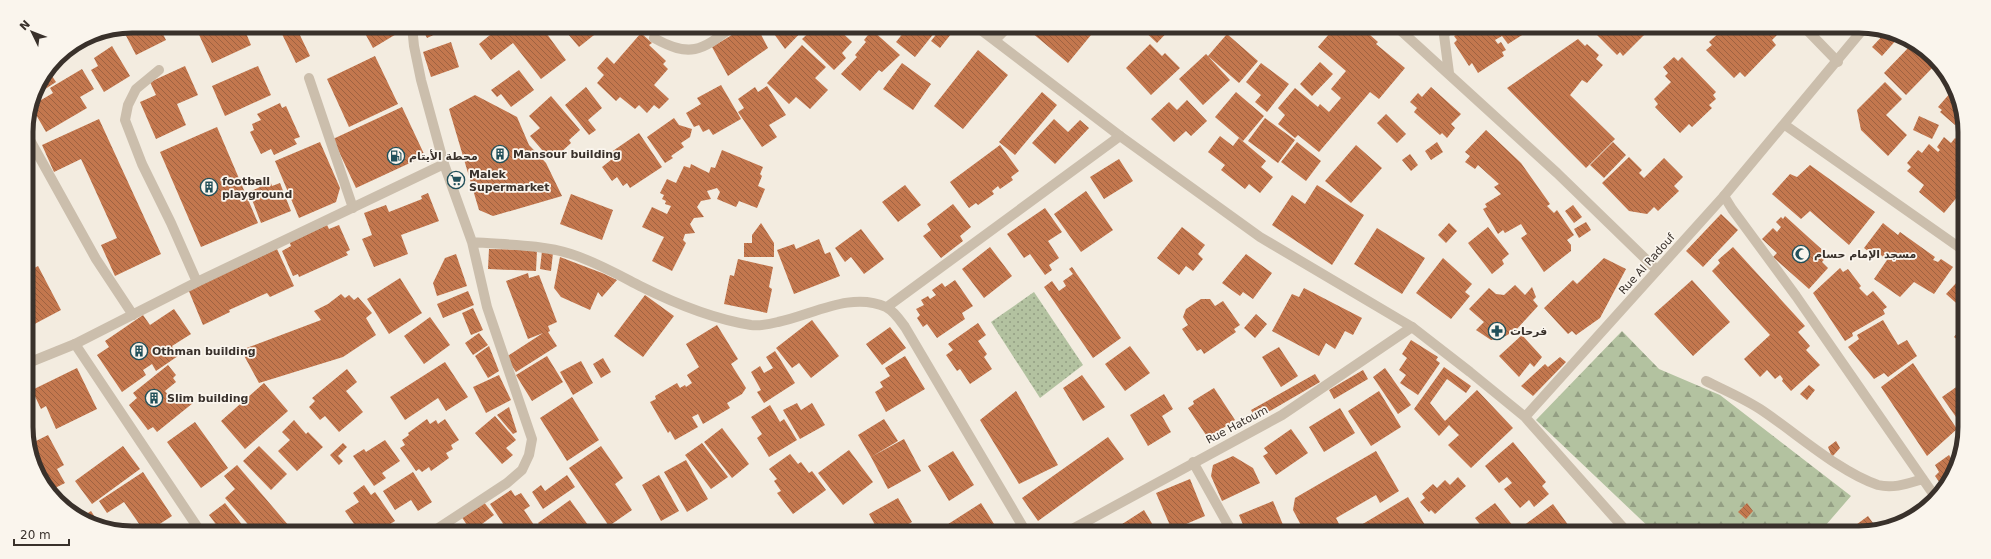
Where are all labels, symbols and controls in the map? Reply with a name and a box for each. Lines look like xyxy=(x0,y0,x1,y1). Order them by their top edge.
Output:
north arrow xyxy=(12,12,52,52)
text: N xyxy=(17,18,33,33)
building icon: Mansour building xyxy=(490,144,510,164)
fuel station icon: محطة الأيتام xyxy=(386,146,406,166)
place label: Mansour building xyxy=(513,148,621,161)
place label: محطة الأيتام xyxy=(409,149,478,163)
place label: Malek Supermarket xyxy=(469,168,550,194)
supermarket icon: Malek Supermarket xyxy=(446,170,466,190)
place label: football playground xyxy=(222,175,292,201)
building icon: football playground xyxy=(199,177,219,197)
street label: Rue Al Radouf xyxy=(1616,230,1678,297)
mosque icon: مسجد الإمام حسام xyxy=(1791,244,1811,264)
place label: مسجد الإمام حسام xyxy=(1814,248,1916,261)
pharmacy icon: فرحات xyxy=(1487,321,1507,341)
place label: فرحات xyxy=(1510,325,1547,338)
building icon: Othman building xyxy=(129,341,149,361)
place label: Othman building xyxy=(152,345,256,358)
building icon: Slim building xyxy=(144,388,164,408)
place label: Slim building xyxy=(167,392,248,405)
street label: Rue Hatoum xyxy=(1204,403,1270,447)
scale bar xyxy=(14,521,69,547)
text: 20 m xyxy=(20,528,51,542)

